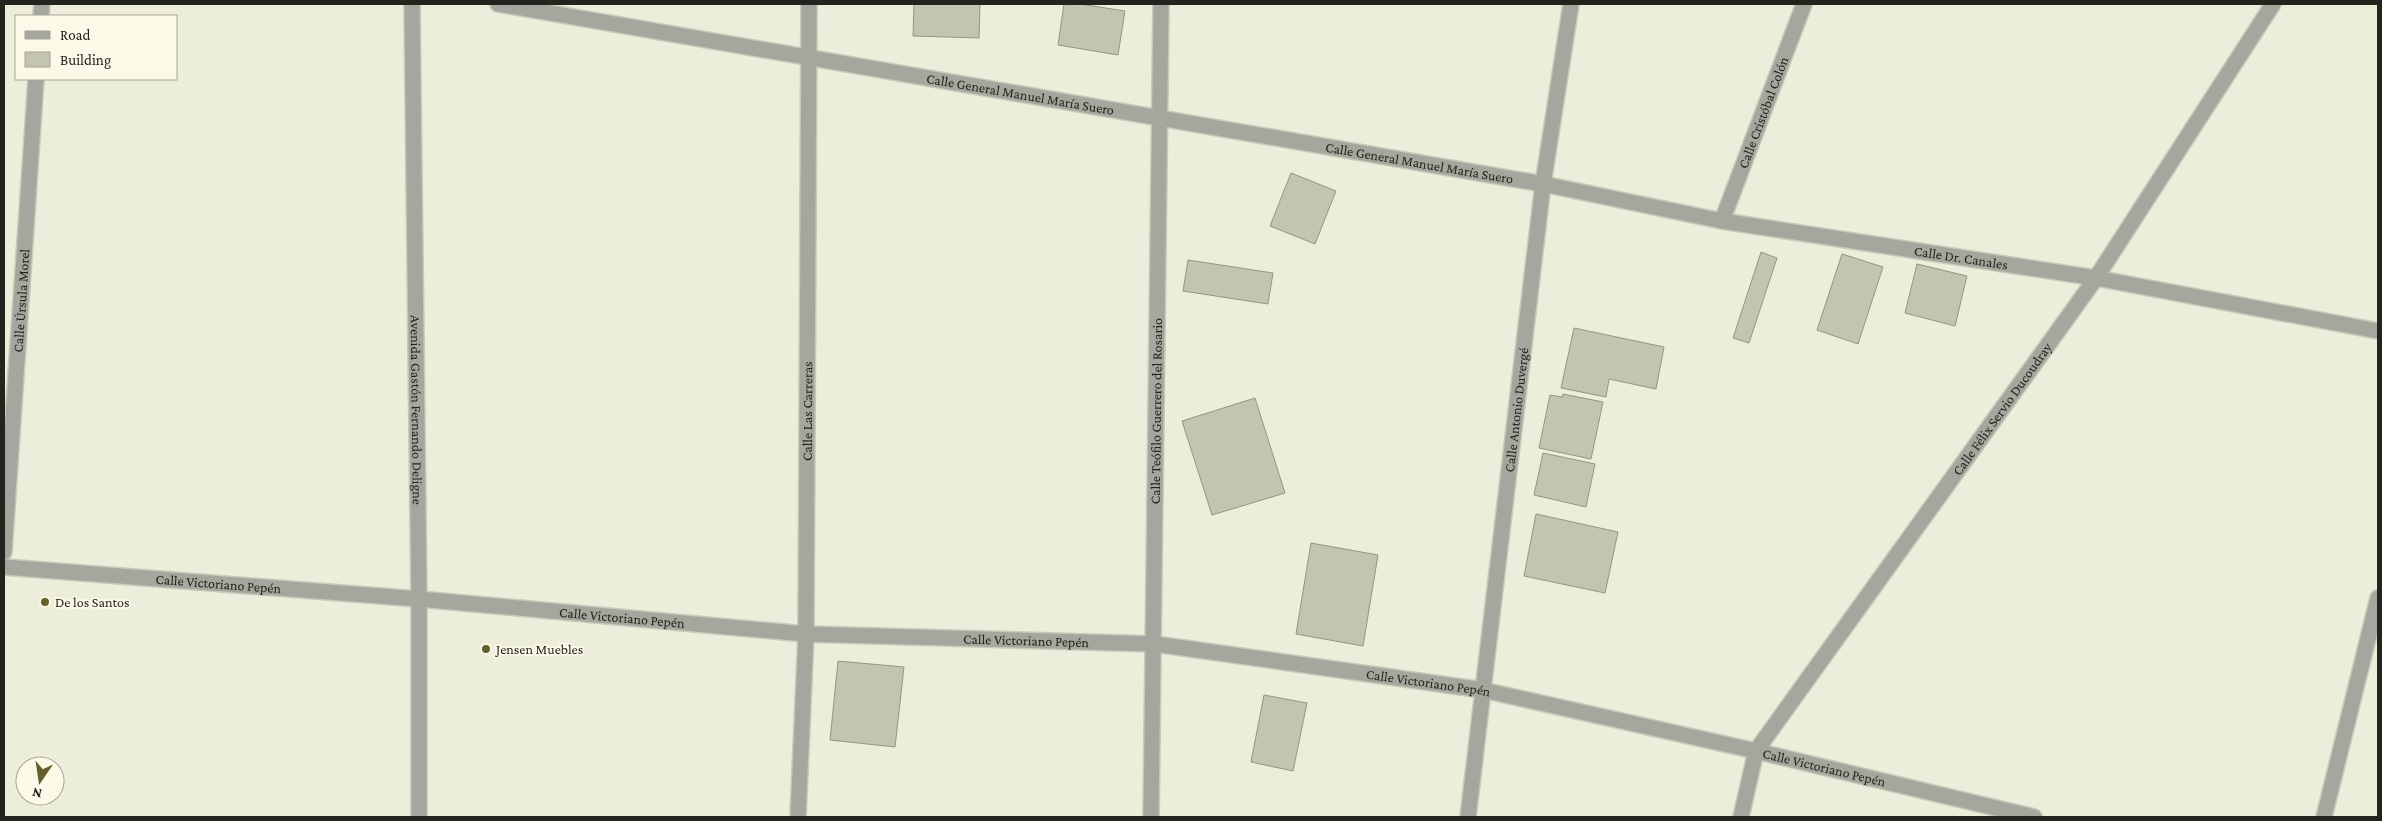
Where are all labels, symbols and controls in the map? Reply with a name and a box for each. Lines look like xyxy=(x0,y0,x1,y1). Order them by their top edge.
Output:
legend xyxy=(15,15,178,80)
text: Road xyxy=(60,27,91,43)
text: Building xyxy=(60,52,111,69)
street label: Calle Cristóbal Colón xyxy=(1735,54,1792,171)
street label: Calle General Manuel María Suero xyxy=(925,70,1115,118)
street label: Calle General Manuel María Suero xyxy=(1324,139,1515,187)
street label: Calle Dr. Canales xyxy=(1913,242,2009,272)
street label: Calle Úrsula Morel xyxy=(10,248,33,353)
street label: Avenida Gastón Fernando Deligne xyxy=(408,315,426,505)
street label: Calle Teófilo Guerrero del Rosario xyxy=(1147,318,1165,504)
street label: Calle Félix Servio Ducoudray xyxy=(1949,339,2055,478)
street label: Calle Antonio Duvergé xyxy=(1501,347,1532,473)
street label: Calle Las Carreras xyxy=(799,361,815,461)
street label: Calle Victoriano Pepén xyxy=(155,571,282,596)
place label: De los Santos xyxy=(55,594,129,610)
marker: De los Santos xyxy=(39,596,51,608)
street label: Calle Victoriano Pepén xyxy=(559,604,686,631)
street label: Calle Victoriano Pepén xyxy=(963,631,1090,650)
place label: Jensen Muebles xyxy=(494,641,583,657)
marker: Jensen Muebles xyxy=(480,643,492,655)
street label: Calle Victoriano Pepén xyxy=(1365,666,1493,700)
street label: Calle Victoriano Pepén xyxy=(1761,745,1888,790)
north arrow xyxy=(15,756,65,806)
text: N xyxy=(30,785,44,803)

